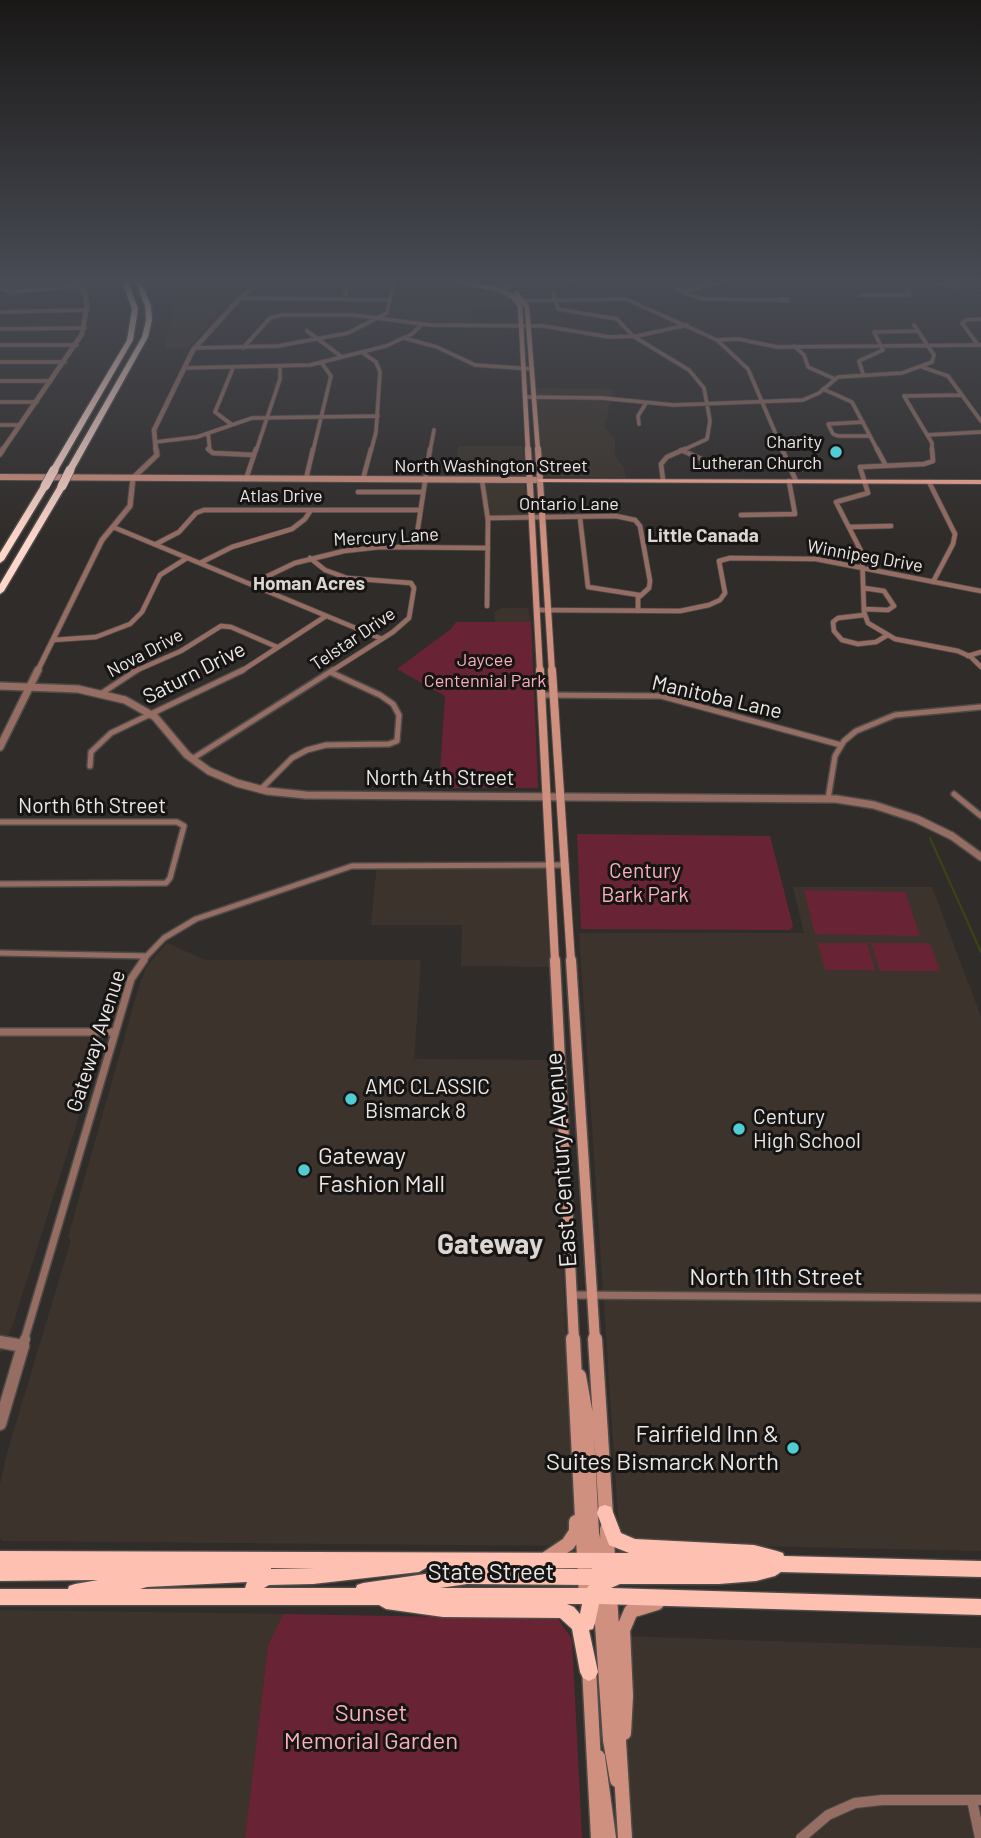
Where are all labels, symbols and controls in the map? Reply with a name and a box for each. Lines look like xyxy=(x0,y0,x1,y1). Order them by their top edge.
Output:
place label: Charity Lutheran Church xyxy=(692,431,822,474)
marker: Charity Lutheran Church xyxy=(828,444,844,460)
street label: North Washington Street xyxy=(394,455,588,477)
street label: Atlas Drive xyxy=(240,485,322,507)
street label: Ontario Lane xyxy=(519,493,619,515)
street label: Mercury Lane xyxy=(333,523,439,551)
district label: Little Canada xyxy=(647,525,759,547)
street label: Winnipeg Drive xyxy=(805,535,925,577)
district label: Homan Acres xyxy=(253,573,365,595)
street label: Telstar Drive xyxy=(307,603,399,675)
street label: Nova Drive xyxy=(103,624,187,682)
street label: Saturn Drive xyxy=(139,636,249,710)
park label: Jaycee Centennial Park xyxy=(424,649,546,692)
street label: Manitoba Lane xyxy=(650,670,784,724)
street label: North 4th Street xyxy=(366,765,514,791)
street label: North 6th Street xyxy=(18,793,166,819)
park label: Century Bark Park xyxy=(601,858,689,908)
street label: Gateway Avenue xyxy=(61,967,131,1115)
street label: East Century Avenue xyxy=(539,1052,583,1268)
place label: AMC CLASSIC Bismarck 8 xyxy=(365,1074,490,1124)
marker: AMC CLASSIC Bismarck 8 xyxy=(343,1091,359,1107)
place label: Century High School xyxy=(753,1104,861,1154)
marker: Century High School xyxy=(731,1121,747,1137)
place label: Gateway Fashion Mall xyxy=(318,1142,445,1198)
marker: Gateway Fashion Mall xyxy=(296,1162,312,1178)
district label: Gateway xyxy=(437,1228,543,1262)
street label: North 11th Street xyxy=(689,1263,863,1291)
place label: Fairfield Inn & Suites Bismarck North xyxy=(546,1420,779,1476)
marker: Fairfield Inn & Suites Bismarck North xyxy=(785,1440,801,1456)
street label: State Street xyxy=(428,1558,554,1586)
park label: Sunset Memorial Garden xyxy=(284,1699,458,1755)

